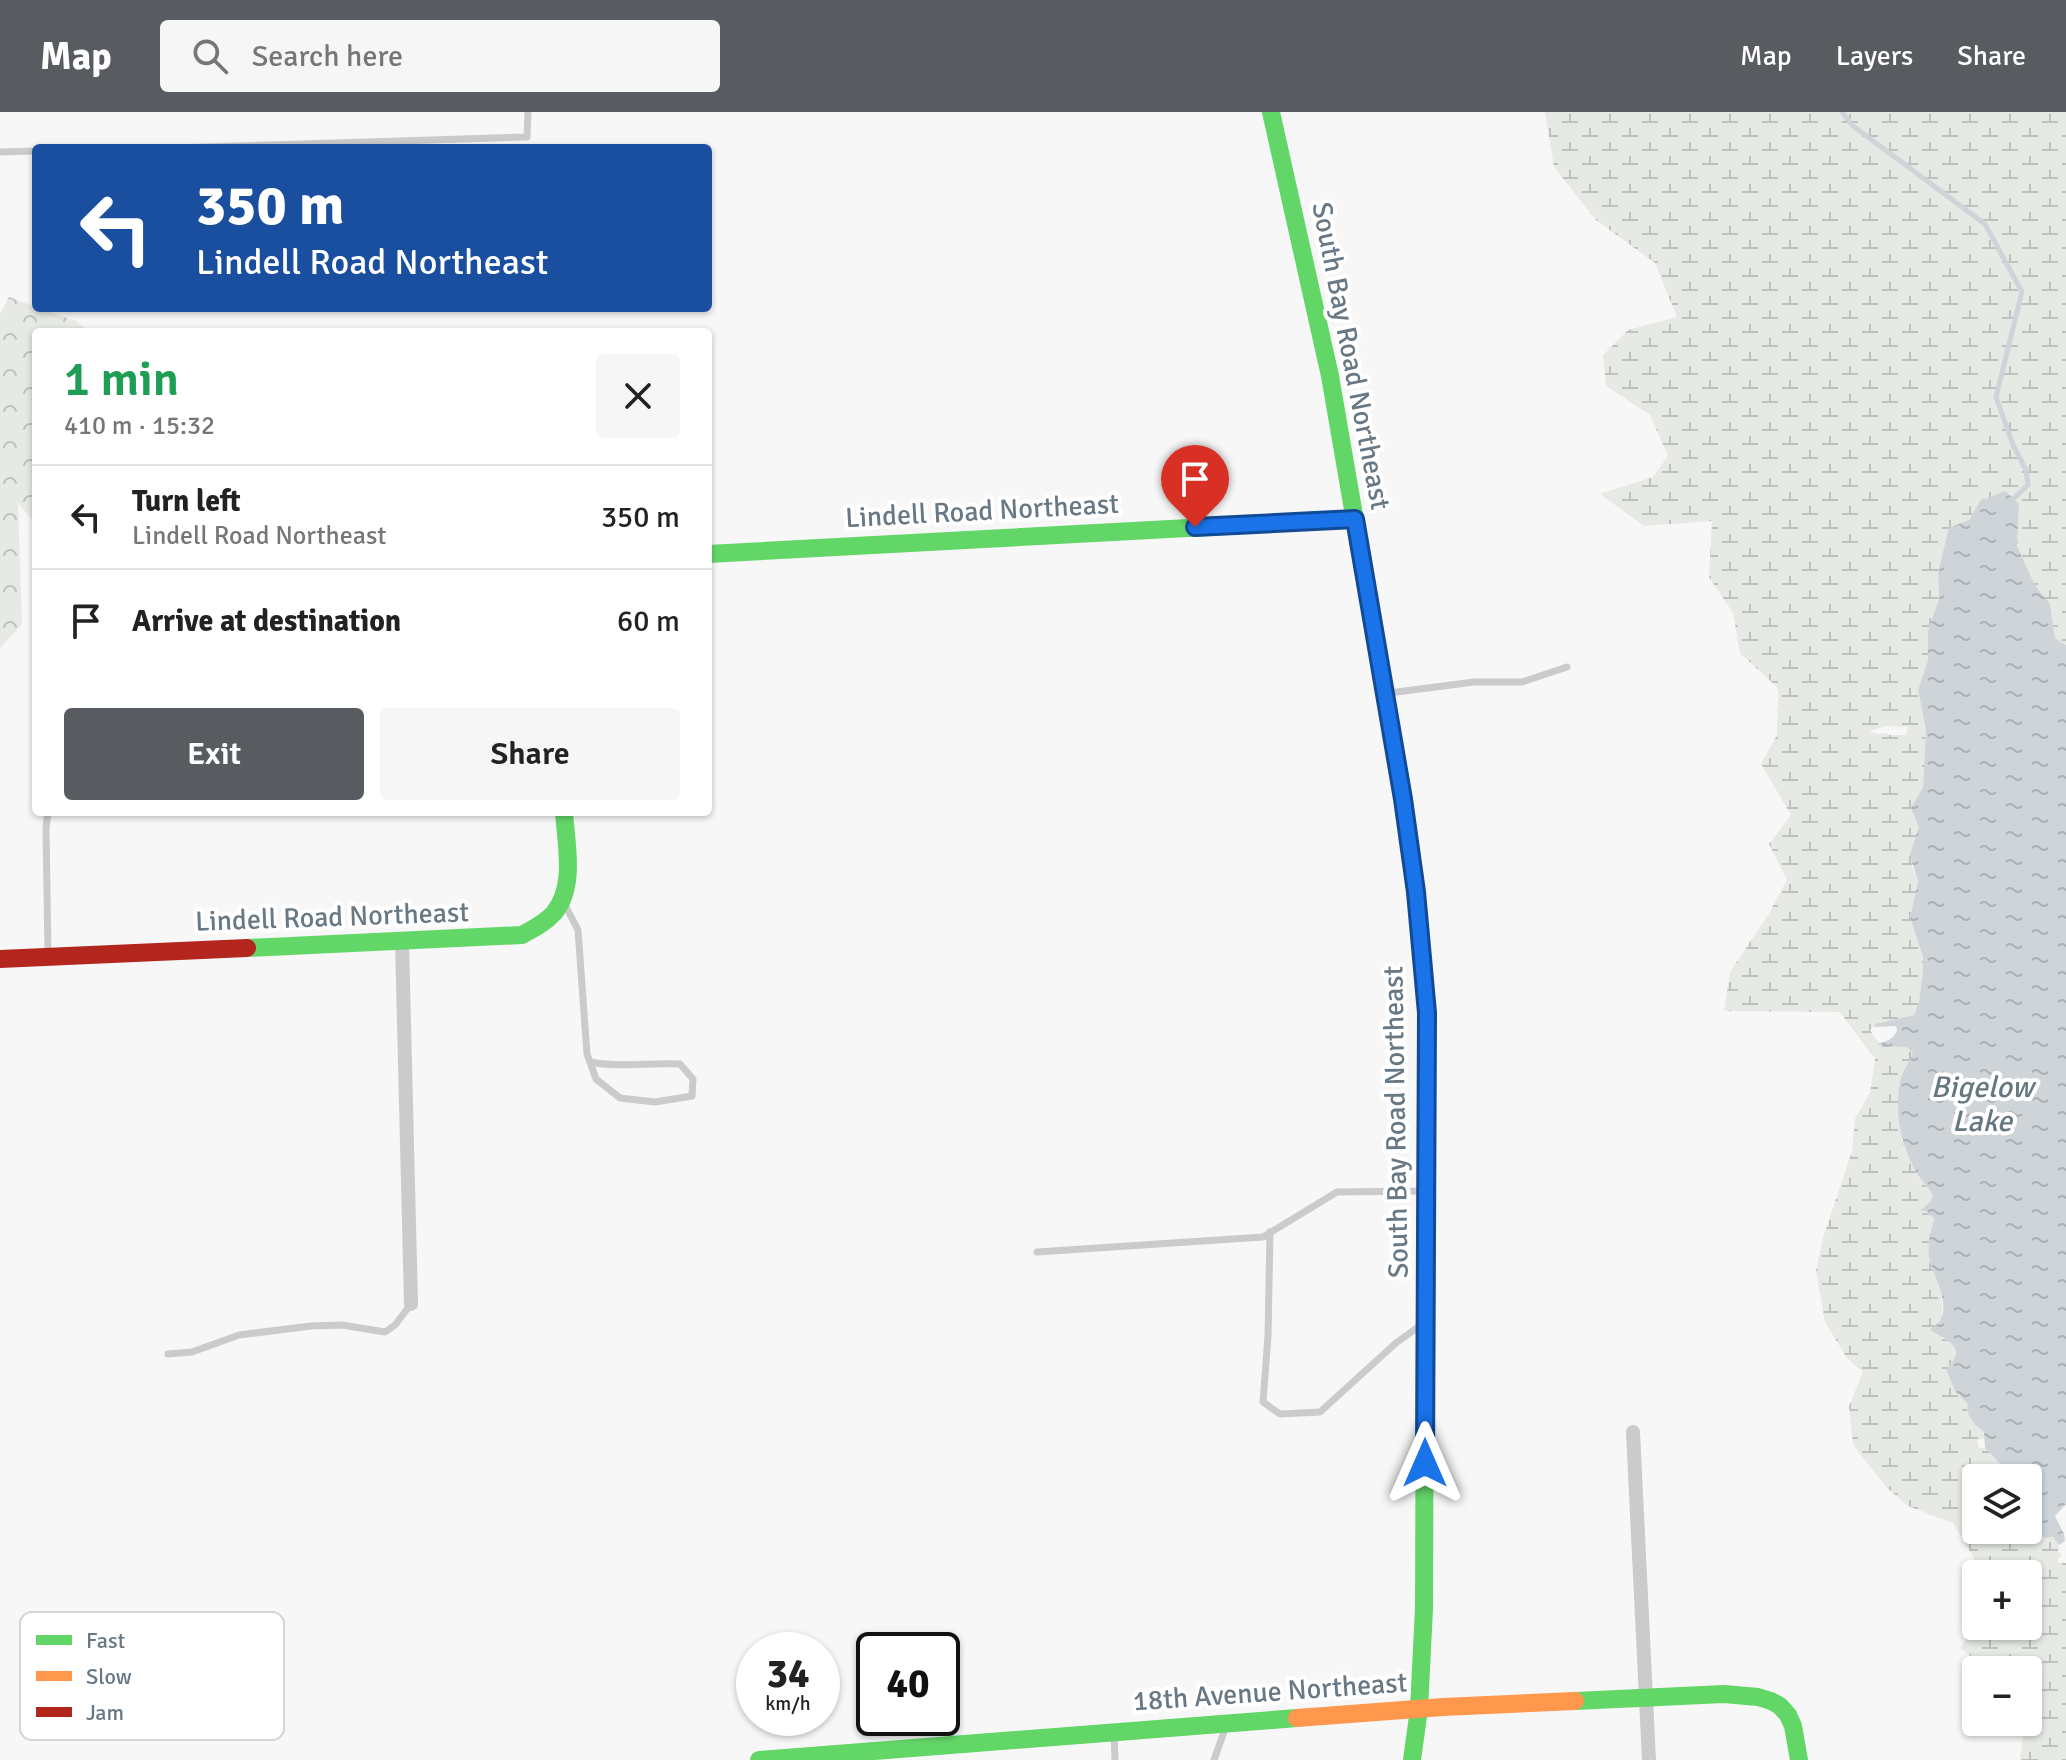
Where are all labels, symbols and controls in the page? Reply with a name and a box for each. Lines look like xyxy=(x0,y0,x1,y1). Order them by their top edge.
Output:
search box xyxy=(160,20,720,92)
text: Map xyxy=(40,33,112,80)
icon: search xyxy=(188,34,232,78)
text: Search here xyxy=(252,38,403,75)
text: Map xyxy=(1740,39,1792,73)
text: Layers xyxy=(1836,39,1913,73)
text: Share xyxy=(1957,39,2026,73)
text: 350 m xyxy=(196,171,344,240)
icon: left xyxy=(64,176,168,280)
street label: South Bay Road Northeast xyxy=(1304,199,1398,513)
text: Lindell Road Northeast xyxy=(196,240,548,285)
text: 1 min xyxy=(64,350,179,409)
button: close xyxy=(596,354,680,438)
text: 410 m · 15:32 xyxy=(64,410,215,442)
pin xyxy=(1161,445,1229,527)
icon: arrive xyxy=(1173,457,1217,501)
text: Turn left xyxy=(132,483,241,520)
street label: Lindell Road Northeast xyxy=(844,487,1120,535)
icon: left xyxy=(64,495,108,539)
text: 350 m xyxy=(601,499,680,536)
text: Lindell Road Northeast xyxy=(132,520,386,552)
icon: arrive xyxy=(64,599,108,643)
text: Arrive at destination xyxy=(132,603,401,640)
text: 60 m xyxy=(617,603,680,640)
button: Exit xyxy=(64,708,364,800)
button: Share xyxy=(380,708,680,800)
street label: Lindell Road Northeast xyxy=(194,895,470,939)
street label: South Bay Road Northeast xyxy=(1376,965,1416,1279)
water label: Bigelow Lake xyxy=(1931,1069,2037,1140)
position arrow xyxy=(1383,1421,1467,1505)
map controls xyxy=(1962,1464,2042,1736)
button: layers xyxy=(1962,1464,2042,1544)
button: + xyxy=(1962,1560,2042,1640)
legend xyxy=(20,1612,284,1740)
text: Fast xyxy=(86,1627,126,1654)
speed limit sign: 40 xyxy=(856,1632,960,1736)
text: 34 xyxy=(766,1649,810,1699)
button: − xyxy=(1962,1656,2042,1736)
text: Slow xyxy=(86,1663,132,1690)
street label: 18th Avenue Northeast xyxy=(1132,1665,1409,1719)
text: km/h xyxy=(765,1691,811,1716)
text: Jam xyxy=(86,1699,124,1726)

